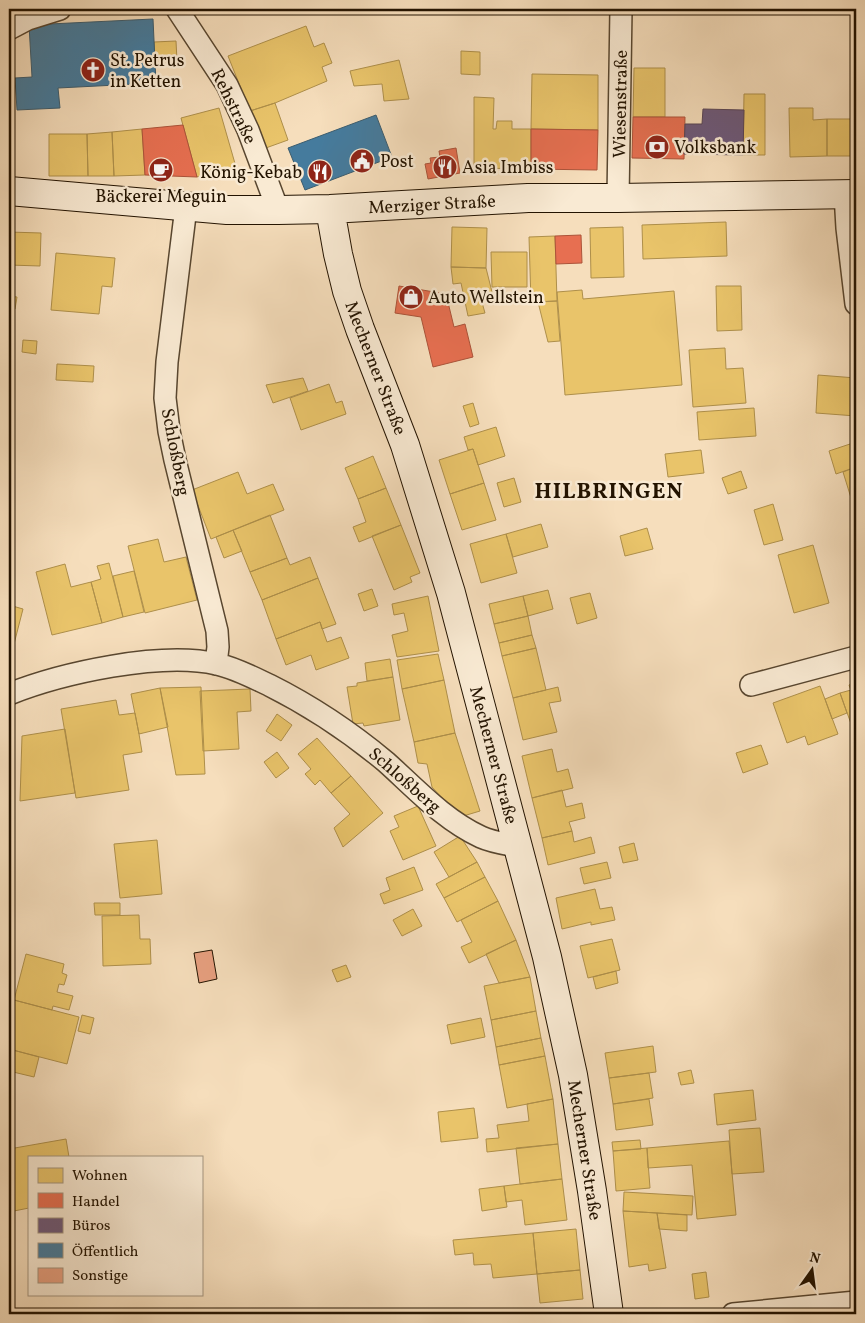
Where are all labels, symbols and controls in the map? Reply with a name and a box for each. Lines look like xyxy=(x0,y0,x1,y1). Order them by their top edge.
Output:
place label: St. Petrus in Ketten xyxy=(110,49,184,95)
street label: Wiesenstraße xyxy=(608,50,635,158)
church icon: St. Petrus in Ketten xyxy=(80,57,106,83)
street label: Rehstraße xyxy=(204,65,262,149)
bank icon: Volksbank xyxy=(644,134,670,160)
place label: Volksbank xyxy=(674,136,756,161)
public building icon: Post xyxy=(349,148,375,174)
place label: Post xyxy=(380,150,414,175)
restaurant icon: Asia Imbiss xyxy=(432,154,458,180)
place label: Asia Imbiss xyxy=(462,156,553,181)
cafe icon: Bäckerei Meguin xyxy=(148,157,174,183)
restaurant icon: König-Kebab xyxy=(307,159,333,185)
place label: König-Kebab xyxy=(200,161,302,186)
place label: Bäckerei Meguin xyxy=(95,185,227,210)
street label: Merziger Straße xyxy=(368,190,497,221)
shop icon: Auto Wellstein xyxy=(398,284,424,310)
place label: Auto Wellstein xyxy=(428,286,544,311)
street label: Mecherner Straße xyxy=(338,298,412,439)
street label: Schloßberg xyxy=(154,406,195,498)
district label: HILBRINGEN xyxy=(535,477,683,508)
street label: Mecherner Straße xyxy=(462,684,523,827)
street label: Schloßberg xyxy=(362,742,446,820)
street label: Mecherner Straße xyxy=(560,1078,607,1222)
legend xyxy=(28,1156,202,1296)
text: Wohnen xyxy=(72,1166,128,1187)
text: Handel xyxy=(72,1192,120,1213)
text: Büros xyxy=(72,1216,111,1237)
text: Öffentlich xyxy=(72,1242,139,1263)
north arrow xyxy=(788,1246,838,1296)
text: N xyxy=(808,1248,822,1269)
text: Sonstige xyxy=(72,1266,128,1287)

